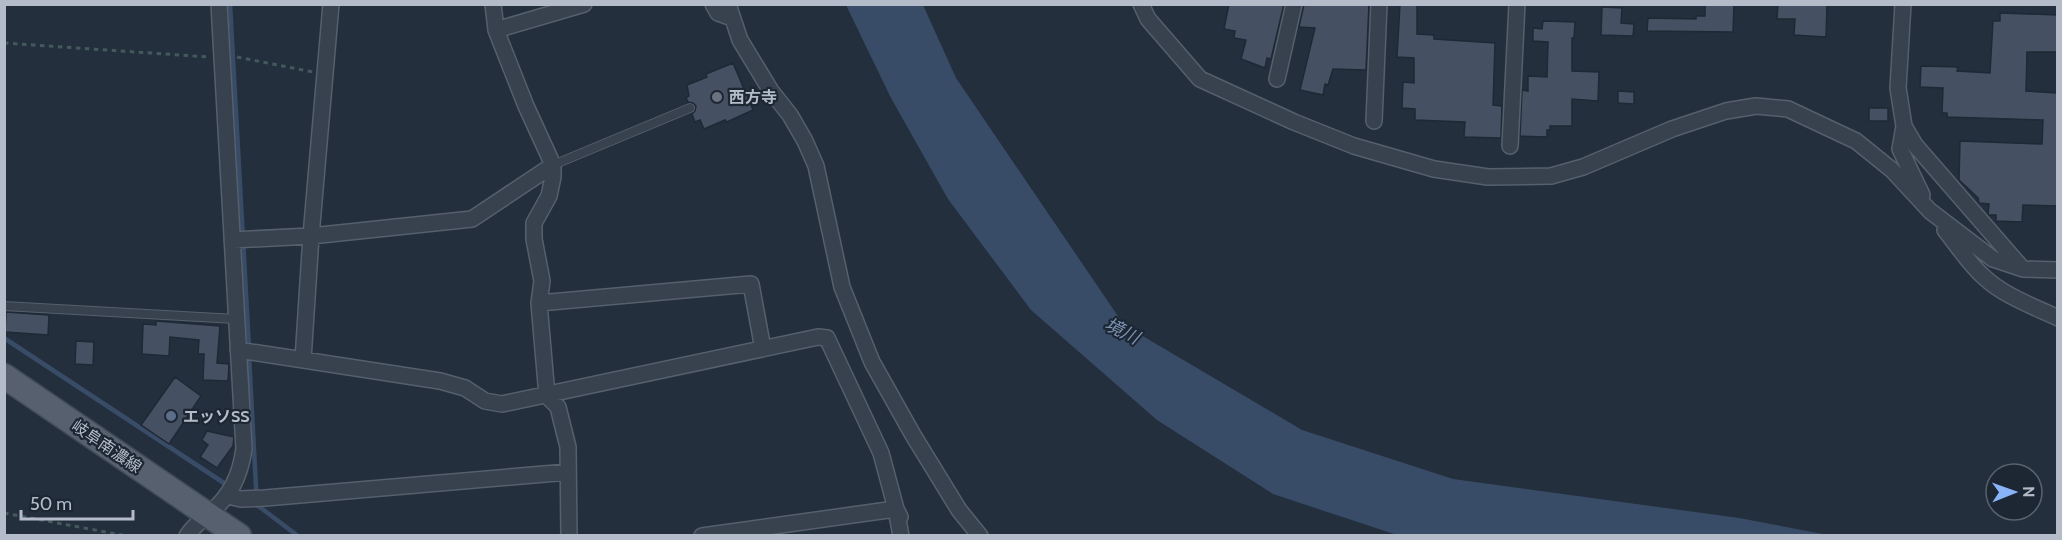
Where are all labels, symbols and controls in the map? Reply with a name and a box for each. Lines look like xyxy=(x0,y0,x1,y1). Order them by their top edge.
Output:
place label: 西方寺 xyxy=(729,88,777,107)
marker: 西方寺 xyxy=(710,90,724,104)
water label: 境川 xyxy=(1101,313,1145,350)
place label: エッソSS xyxy=(183,407,250,426)
marker: エッソSS xyxy=(164,409,178,423)
street label: 岐阜南濃線 xyxy=(68,416,145,477)
north arrow xyxy=(1984,462,2044,522)
scale bar xyxy=(21,483,134,521)
text: N xyxy=(2019,486,2038,498)
text: 50 m xyxy=(30,493,72,515)

